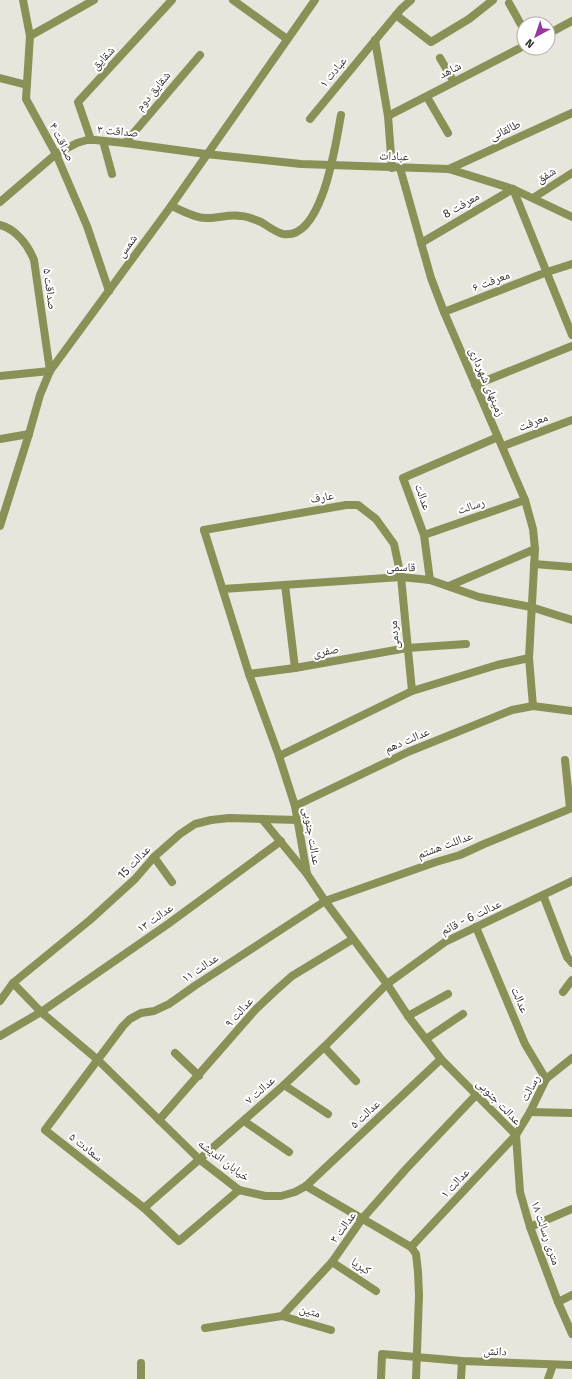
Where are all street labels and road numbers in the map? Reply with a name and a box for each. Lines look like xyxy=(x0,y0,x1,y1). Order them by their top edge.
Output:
street label: شقایق xyxy=(89,43,118,73)
street label: عبادت ۱ xyxy=(316,54,350,90)
street label: شاهد xyxy=(437,58,463,82)
street label: شقایق دوم xyxy=(133,68,174,114)
street label: طالقانی xyxy=(487,117,523,143)
street label: صداقت ۴ xyxy=(46,120,78,164)
street label: صداقت ۳ xyxy=(97,122,139,140)
street label: عبادات xyxy=(379,148,409,164)
street label: شفق xyxy=(534,164,558,186)
street label: معرفت 8 xyxy=(440,189,482,221)
street label: شمس xyxy=(114,232,140,260)
street label: صداقت ۵ xyxy=(40,268,60,310)
street label: معرفت ۶ xyxy=(470,268,512,294)
street label: زمینهای شهرداری xyxy=(466,346,508,419)
street label: معرفت xyxy=(516,410,550,434)
street label: عدالت xyxy=(412,482,434,512)
street label: عارف xyxy=(309,488,335,506)
street label: رسالت xyxy=(456,495,487,517)
street label: قاسمی xyxy=(386,560,416,574)
street label: مردمی xyxy=(386,620,402,650)
street label: صفری xyxy=(312,642,340,660)
street label: عدالت دهم xyxy=(382,724,432,757)
street label: عدالت جنوبی xyxy=(300,806,324,866)
street label: عداللت هشتم xyxy=(415,829,475,862)
street label: عدالت 15 xyxy=(115,842,153,882)
street label: عدالت 6 - قائم xyxy=(439,896,504,939)
street label: عدالت ۱۳ xyxy=(134,901,176,935)
street label: عدالت ۱۱ xyxy=(179,951,221,985)
street label: عدالت xyxy=(508,985,532,1015)
street label: عدالت ۹ xyxy=(222,994,256,1030)
street label: رسالت xyxy=(517,1072,543,1104)
street label: عدالت ۷ xyxy=(242,1073,278,1107)
street label: عدالت جنوبی xyxy=(473,1076,524,1128)
street label: عدالت ۵ xyxy=(347,1097,383,1131)
street label: سعادت ۵ xyxy=(66,1130,106,1164)
street label: خیابان اندیشه xyxy=(195,1136,253,1184)
street label: عدالت ۱ xyxy=(438,1165,472,1201)
street label: ۱۸ متری رسالت xyxy=(528,1199,564,1267)
street label: عدالت ۳ xyxy=(327,1209,359,1245)
street label: کبریا xyxy=(348,1254,373,1278)
street label: متین xyxy=(298,1301,322,1321)
street label: دانش xyxy=(483,1343,507,1359)

